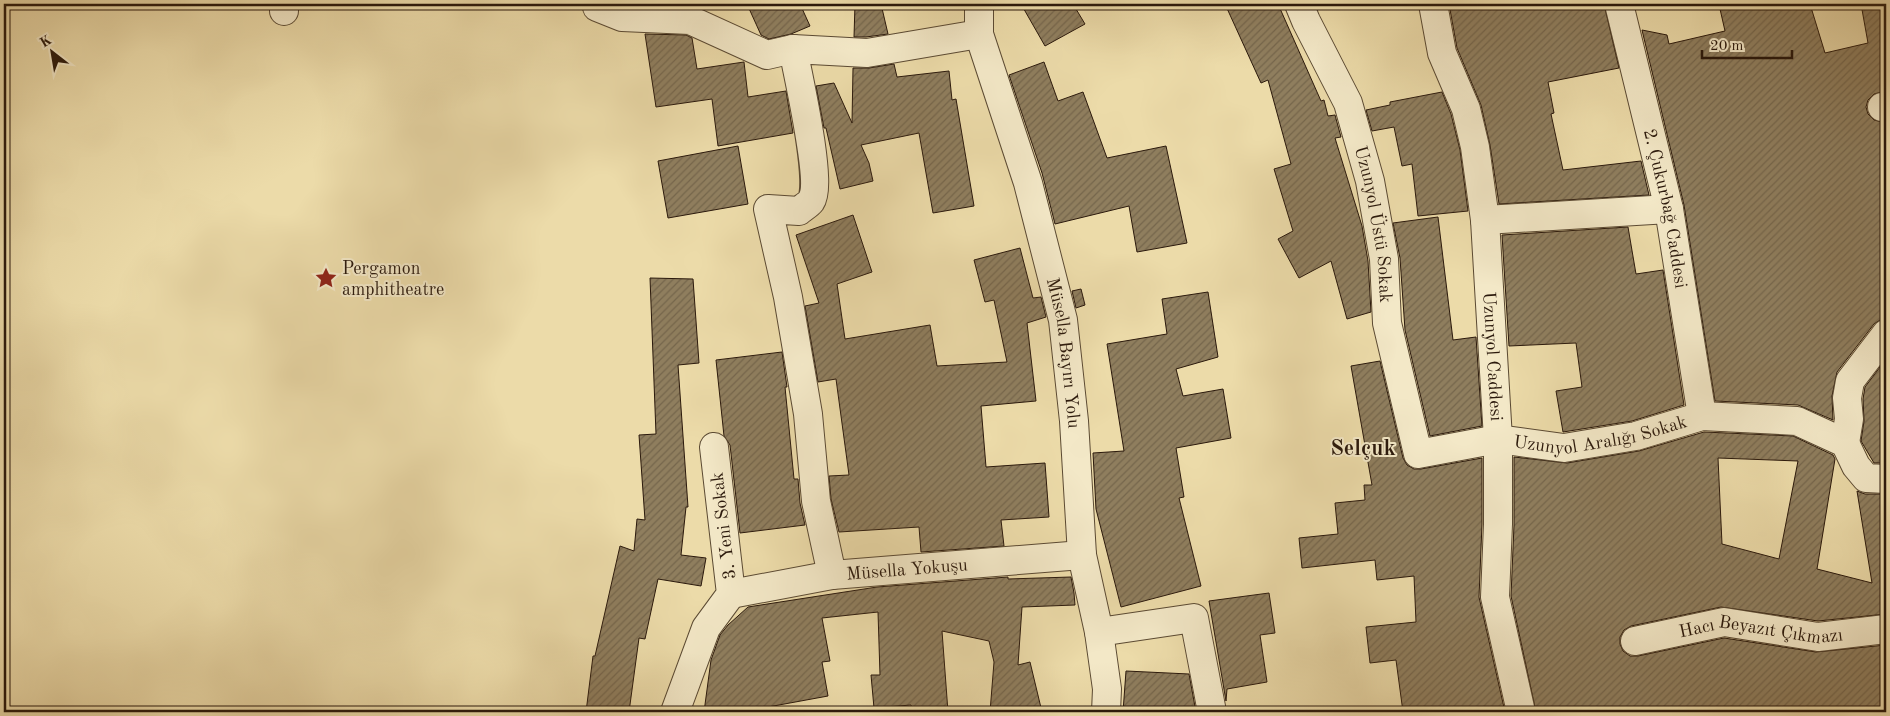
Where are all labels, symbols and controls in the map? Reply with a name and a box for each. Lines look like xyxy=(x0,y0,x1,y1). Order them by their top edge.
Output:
north arrow xyxy=(28,28,78,78)
scale bar xyxy=(1702,28,1792,60)
text: K xyxy=(38,33,54,50)
text: 20 m xyxy=(1710,39,1744,54)
street label: 2. Çukurbağ Caddesi xyxy=(1640,127,1690,290)
street label: Uzunyol Üstü Sokak xyxy=(1351,144,1394,303)
place label: Pergamon amphitheatre xyxy=(342,260,444,299)
place icon: Pergamon amphitheatre xyxy=(313,265,339,291)
street label: Müsella Bayırı Yolu xyxy=(1043,276,1082,429)
street label: Uzunyol Caddesi xyxy=(1479,291,1505,422)
street label: Uzunyol Aralığı Sokak xyxy=(1513,413,1689,458)
district label: Selçuk xyxy=(1330,438,1396,460)
street label: 3. Yeni Sokak xyxy=(708,471,740,581)
street label: Müsella Yokuşu xyxy=(846,556,969,584)
street label: Hacı Beyazıt Çıkmazı xyxy=(1677,613,1844,647)

